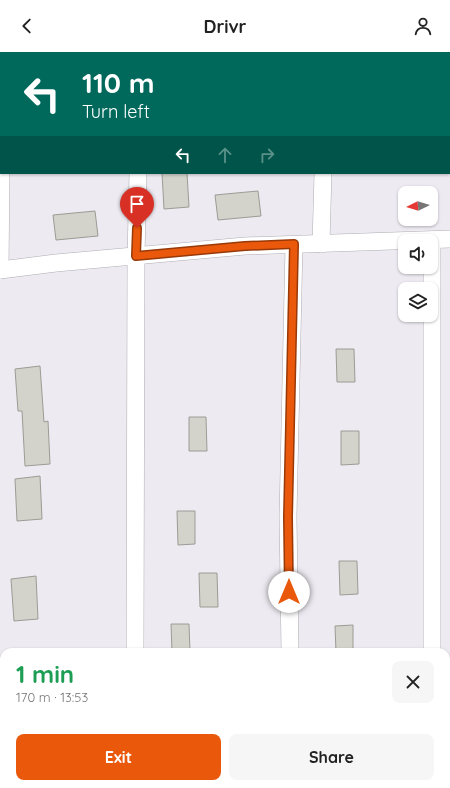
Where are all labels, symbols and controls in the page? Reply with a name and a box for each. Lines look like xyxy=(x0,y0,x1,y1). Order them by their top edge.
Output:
icon: back xyxy=(16,15,38,37)
text: Drivr xyxy=(204,15,246,38)
icon: person xyxy=(412,15,434,37)
text: 110 m xyxy=(82,65,155,100)
icon: left xyxy=(16,68,68,120)
text: Turn left xyxy=(82,100,150,123)
icon: left xyxy=(172,144,194,166)
icon: ahead xyxy=(214,144,236,166)
icon: right xyxy=(256,144,278,166)
north arrow xyxy=(398,186,438,226)
map controls xyxy=(398,186,438,322)
pin xyxy=(120,187,154,228)
icon: arrive xyxy=(126,193,148,215)
button: sound xyxy=(398,234,438,274)
button: layers xyxy=(398,282,438,322)
position arrow xyxy=(268,571,310,613)
text: 1 min xyxy=(16,659,74,689)
button: close xyxy=(392,661,434,703)
text: 170 m · 13:53 xyxy=(16,689,88,705)
button: Exit xyxy=(16,734,221,780)
button: Share xyxy=(229,734,434,780)

